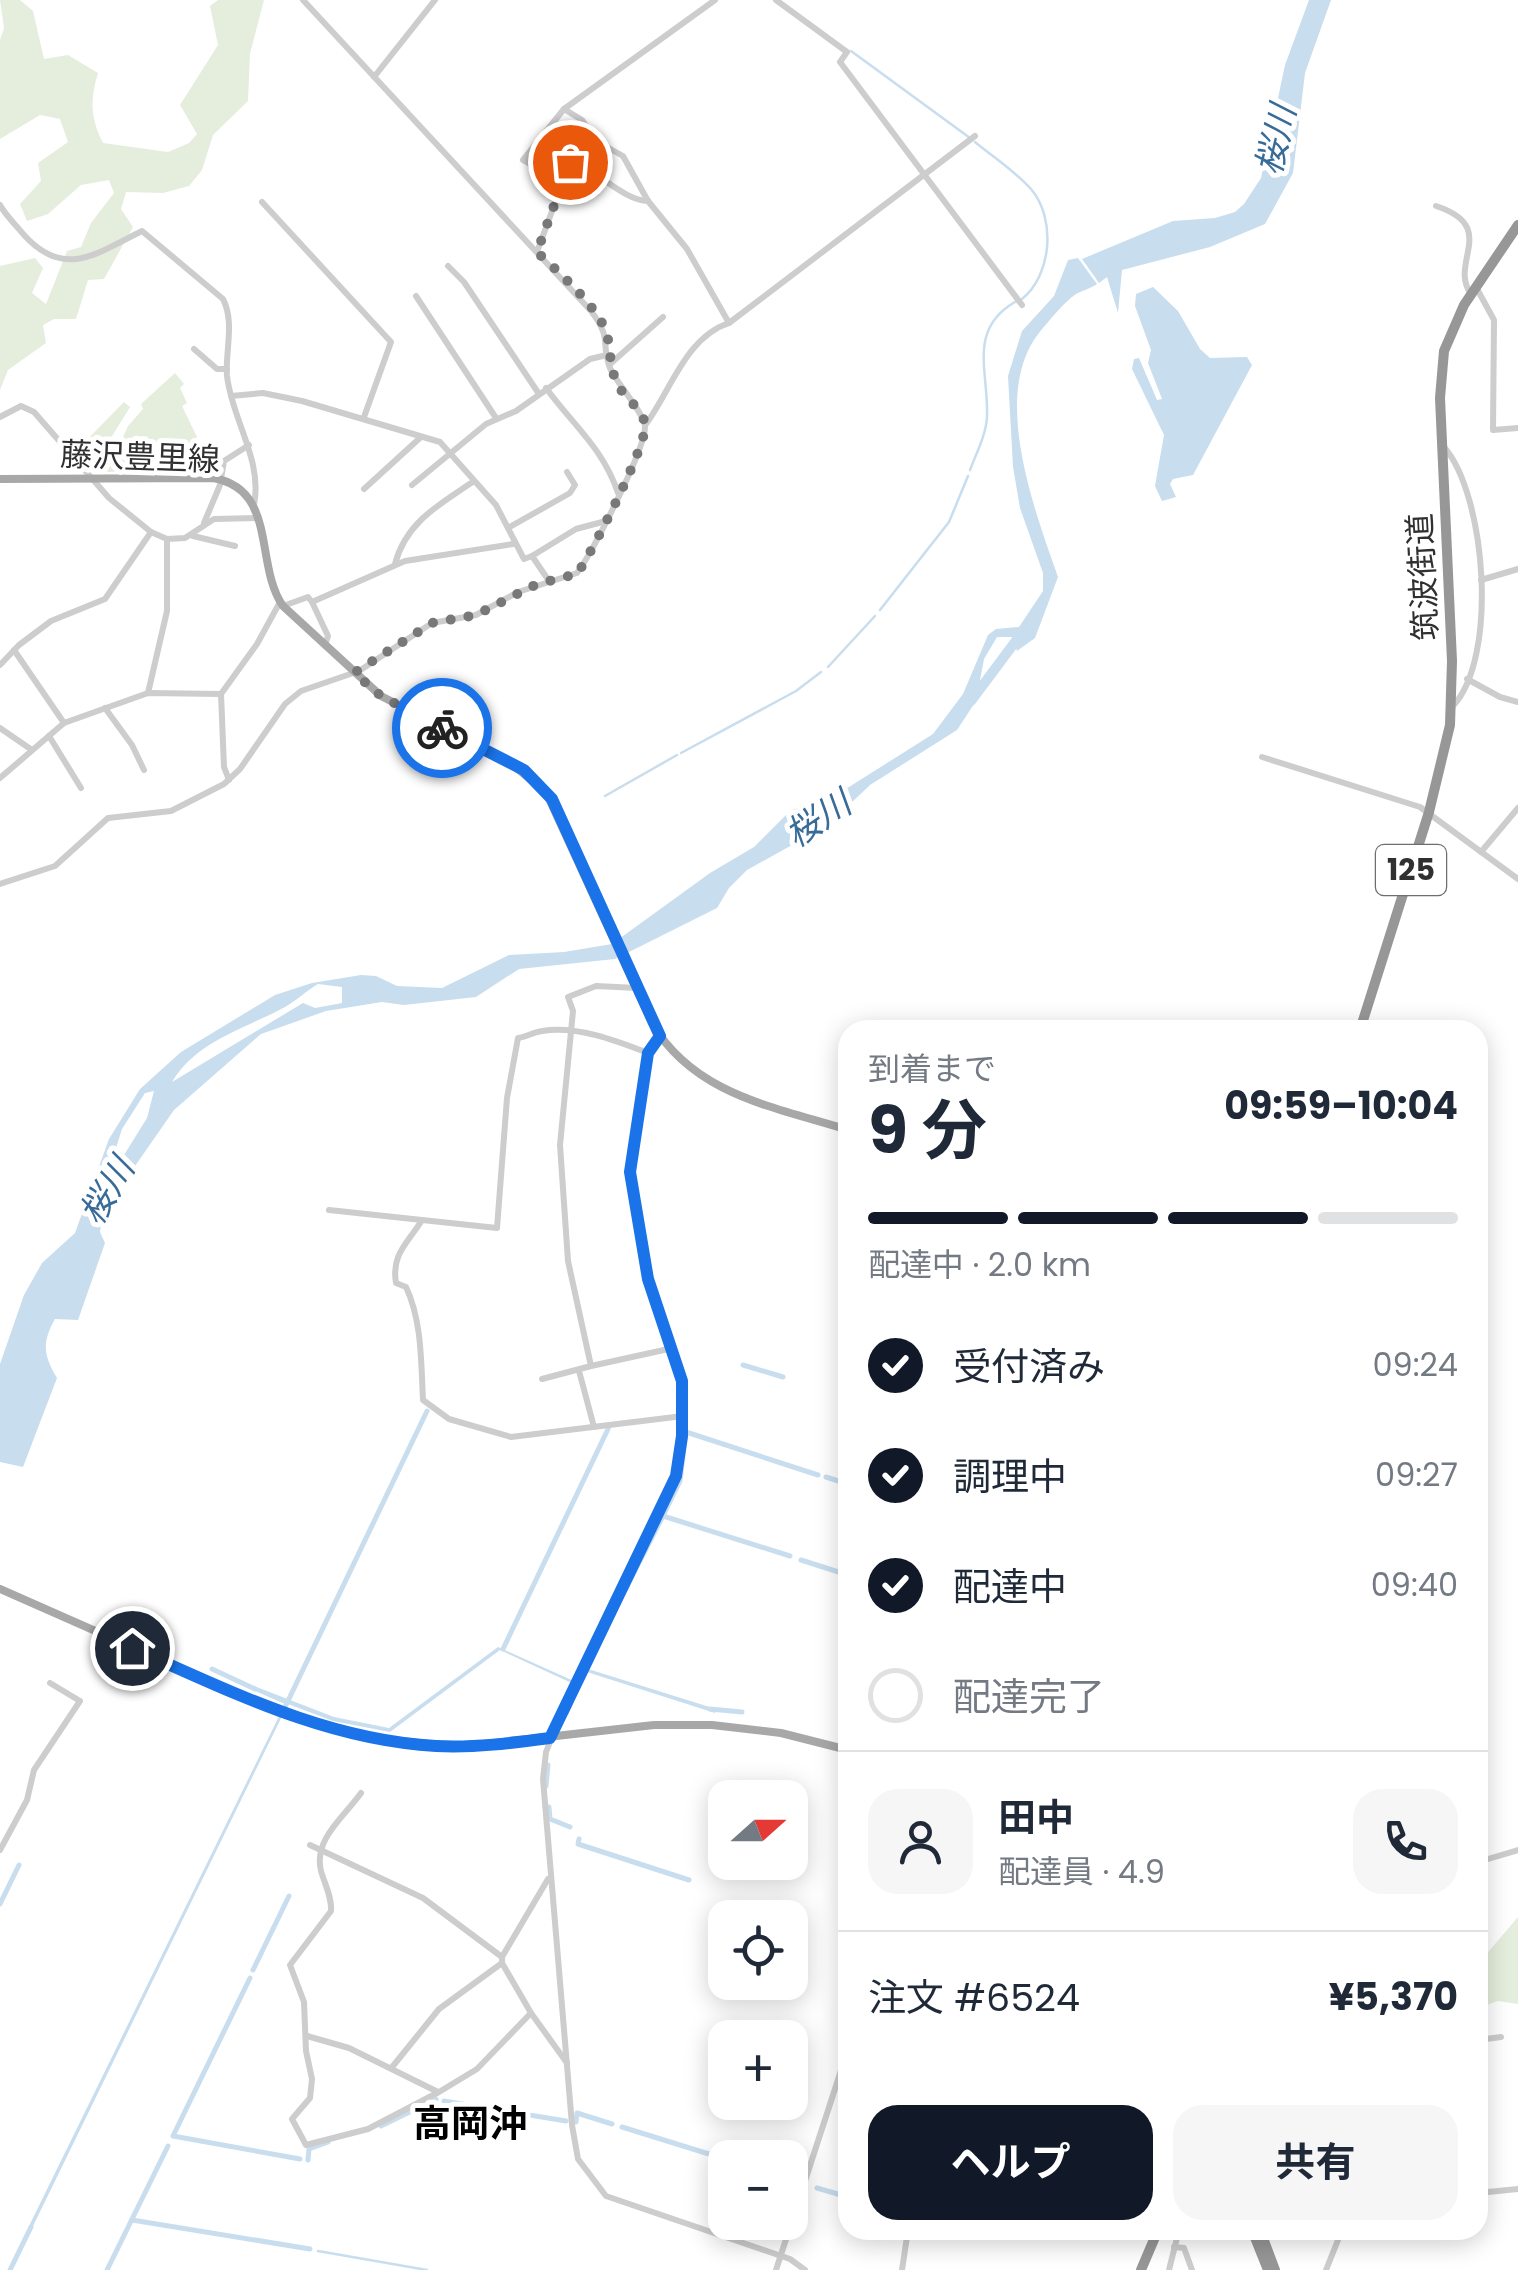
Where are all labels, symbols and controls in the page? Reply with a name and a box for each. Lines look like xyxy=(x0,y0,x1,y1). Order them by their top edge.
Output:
water label: 桜川 xyxy=(1244,96,1308,180)
pin xyxy=(528,120,613,205)
icon: bag xyxy=(543,135,598,190)
street label: 藤沢豊里線 xyxy=(59,431,221,482)
street label: 筑波街道 xyxy=(1397,512,1448,642)
courier xyxy=(392,678,492,778)
icon: bike xyxy=(415,701,470,756)
water label: 桜川 xyxy=(775,776,864,858)
road number: 125 xyxy=(1376,845,1446,895)
text: 到着まで xyxy=(868,1046,996,1091)
text: 09:59–10:04 xyxy=(1224,1079,1458,1132)
text: 9 分 xyxy=(868,1085,987,1176)
water label: 桜川 xyxy=(68,1145,148,1233)
text: 配達中 · 2.0 km xyxy=(868,1242,1091,1287)
icon: check xyxy=(868,1338,923,1393)
text: 受付済み xyxy=(953,1340,1105,1393)
text: 09:24 xyxy=(1372,1342,1458,1387)
icon: check xyxy=(868,1448,923,1503)
text: 調理中 xyxy=(953,1450,1067,1503)
text: 09:27 xyxy=(1375,1452,1458,1497)
icon: check xyxy=(868,1558,923,1613)
text: 配達中 xyxy=(953,1560,1067,1613)
text: 09:40 xyxy=(1371,1562,1458,1607)
pin xyxy=(90,1606,175,1691)
icon: home xyxy=(105,1621,160,1676)
text: 配達完了 xyxy=(953,1670,1105,1723)
north arrow xyxy=(708,1780,808,1880)
map controls xyxy=(708,1780,808,2240)
button: person xyxy=(868,1789,973,1894)
button: phone xyxy=(1353,1789,1458,1894)
text: 田中 xyxy=(998,1791,1074,1844)
text: 配達員 · 4.9 xyxy=(998,1849,1165,1894)
button: locate xyxy=(708,1900,808,2000)
text: ¥5,370 xyxy=(1329,1970,1458,2023)
text: 注文 #6524 xyxy=(868,1971,1080,2024)
button: + xyxy=(708,2020,808,2120)
district label: 高岡沖 xyxy=(413,2097,527,2150)
button: ヘルプ xyxy=(868,2105,1153,2220)
button: 共有 xyxy=(1173,2105,1458,2220)
button: − xyxy=(708,2140,808,2240)

